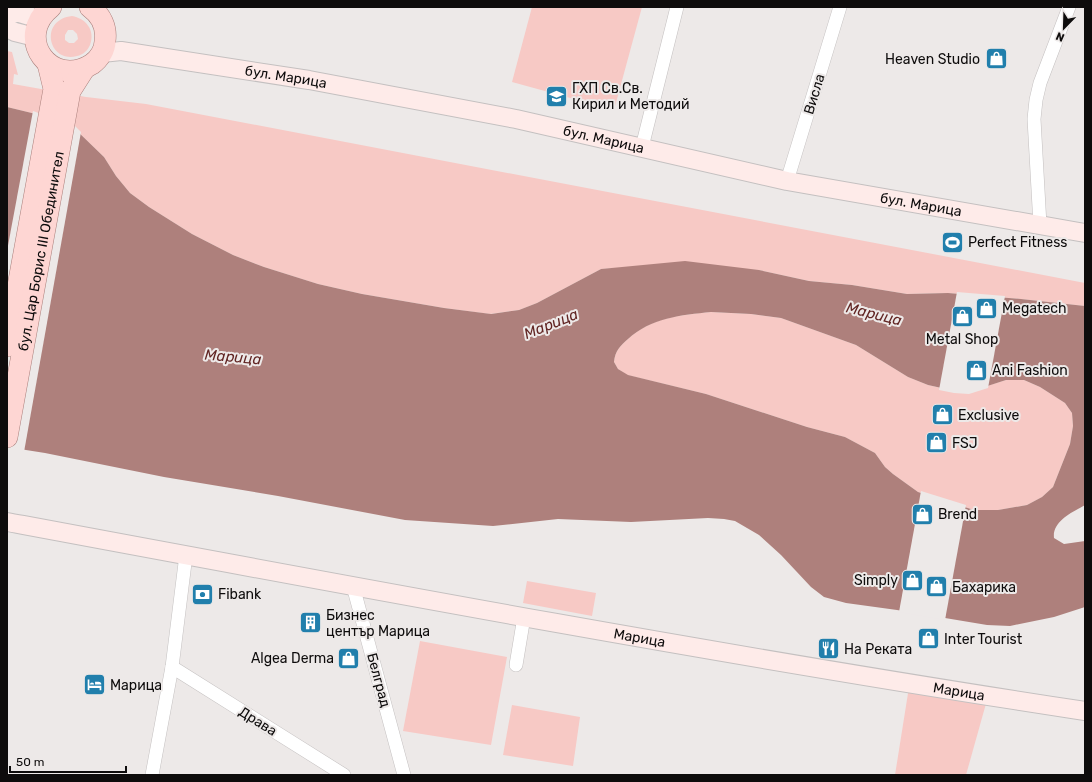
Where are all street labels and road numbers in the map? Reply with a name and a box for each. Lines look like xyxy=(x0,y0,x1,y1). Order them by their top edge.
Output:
street label: бул. Марица xyxy=(244,62,328,92)
street label: Висла xyxy=(800,72,829,116)
street label: бул. Марица xyxy=(561,122,646,157)
street label: бул. Цар Борис III Обединител xyxy=(15,150,68,352)
street label: бул. Марица xyxy=(879,189,963,220)
street label: Марица xyxy=(612,625,667,651)
street label: Белград xyxy=(363,651,394,709)
street label: Марица xyxy=(932,679,986,704)
street label: Драва xyxy=(236,703,280,740)

